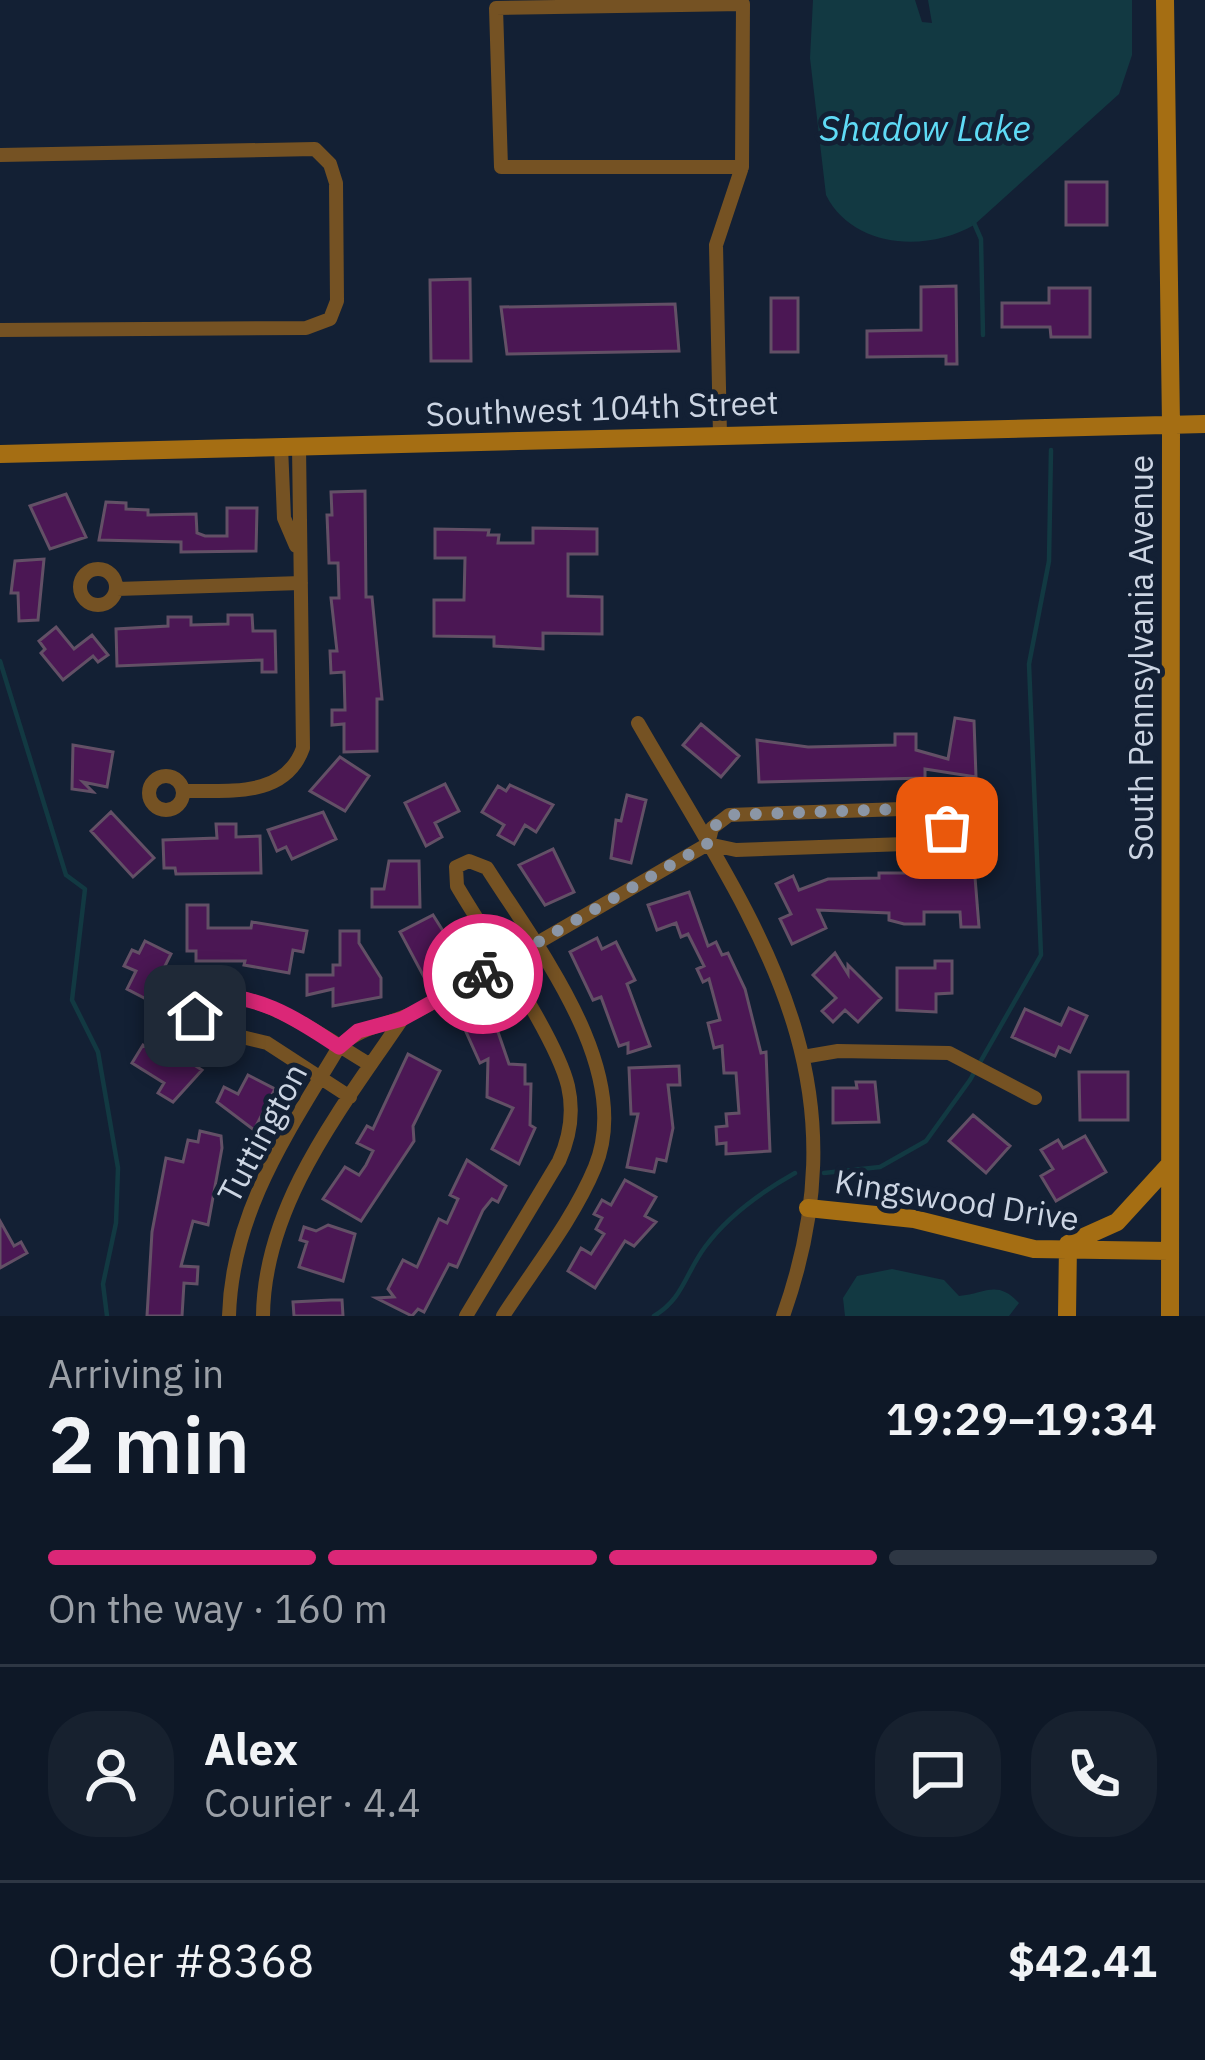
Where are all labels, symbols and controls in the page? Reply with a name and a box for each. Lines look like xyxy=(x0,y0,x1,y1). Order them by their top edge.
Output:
water label: Shadow Lake xyxy=(819,104,1031,151)
street label: Southwest 104th Street xyxy=(425,380,779,435)
street label: South Pennsylvania Avenue xyxy=(1119,455,1162,861)
pin xyxy=(896,777,998,879)
icon: bag xyxy=(914,795,980,861)
courier xyxy=(423,914,543,1034)
icon: bike xyxy=(450,941,516,1007)
pin xyxy=(144,965,246,1067)
icon: home xyxy=(162,983,228,1049)
street label: Tuttington xyxy=(207,1056,316,1210)
street label: Kingswood Drive xyxy=(832,1159,1082,1240)
text: Arriving in xyxy=(48,1348,224,1399)
text: 19:29–19:34 xyxy=(886,1389,1157,1447)
text: 2 min xyxy=(48,1393,250,1494)
text: On the way · 160 m xyxy=(48,1583,388,1634)
button: person xyxy=(48,1711,174,1837)
button: chat xyxy=(875,1711,1001,1837)
button: phone xyxy=(1031,1711,1157,1837)
text: Alex xyxy=(204,1719,298,1777)
text: Courier · 4.4 xyxy=(204,1777,421,1828)
text: Order #8368 xyxy=(48,1931,314,1989)
text: $42.41 xyxy=(1008,1931,1157,1989)

